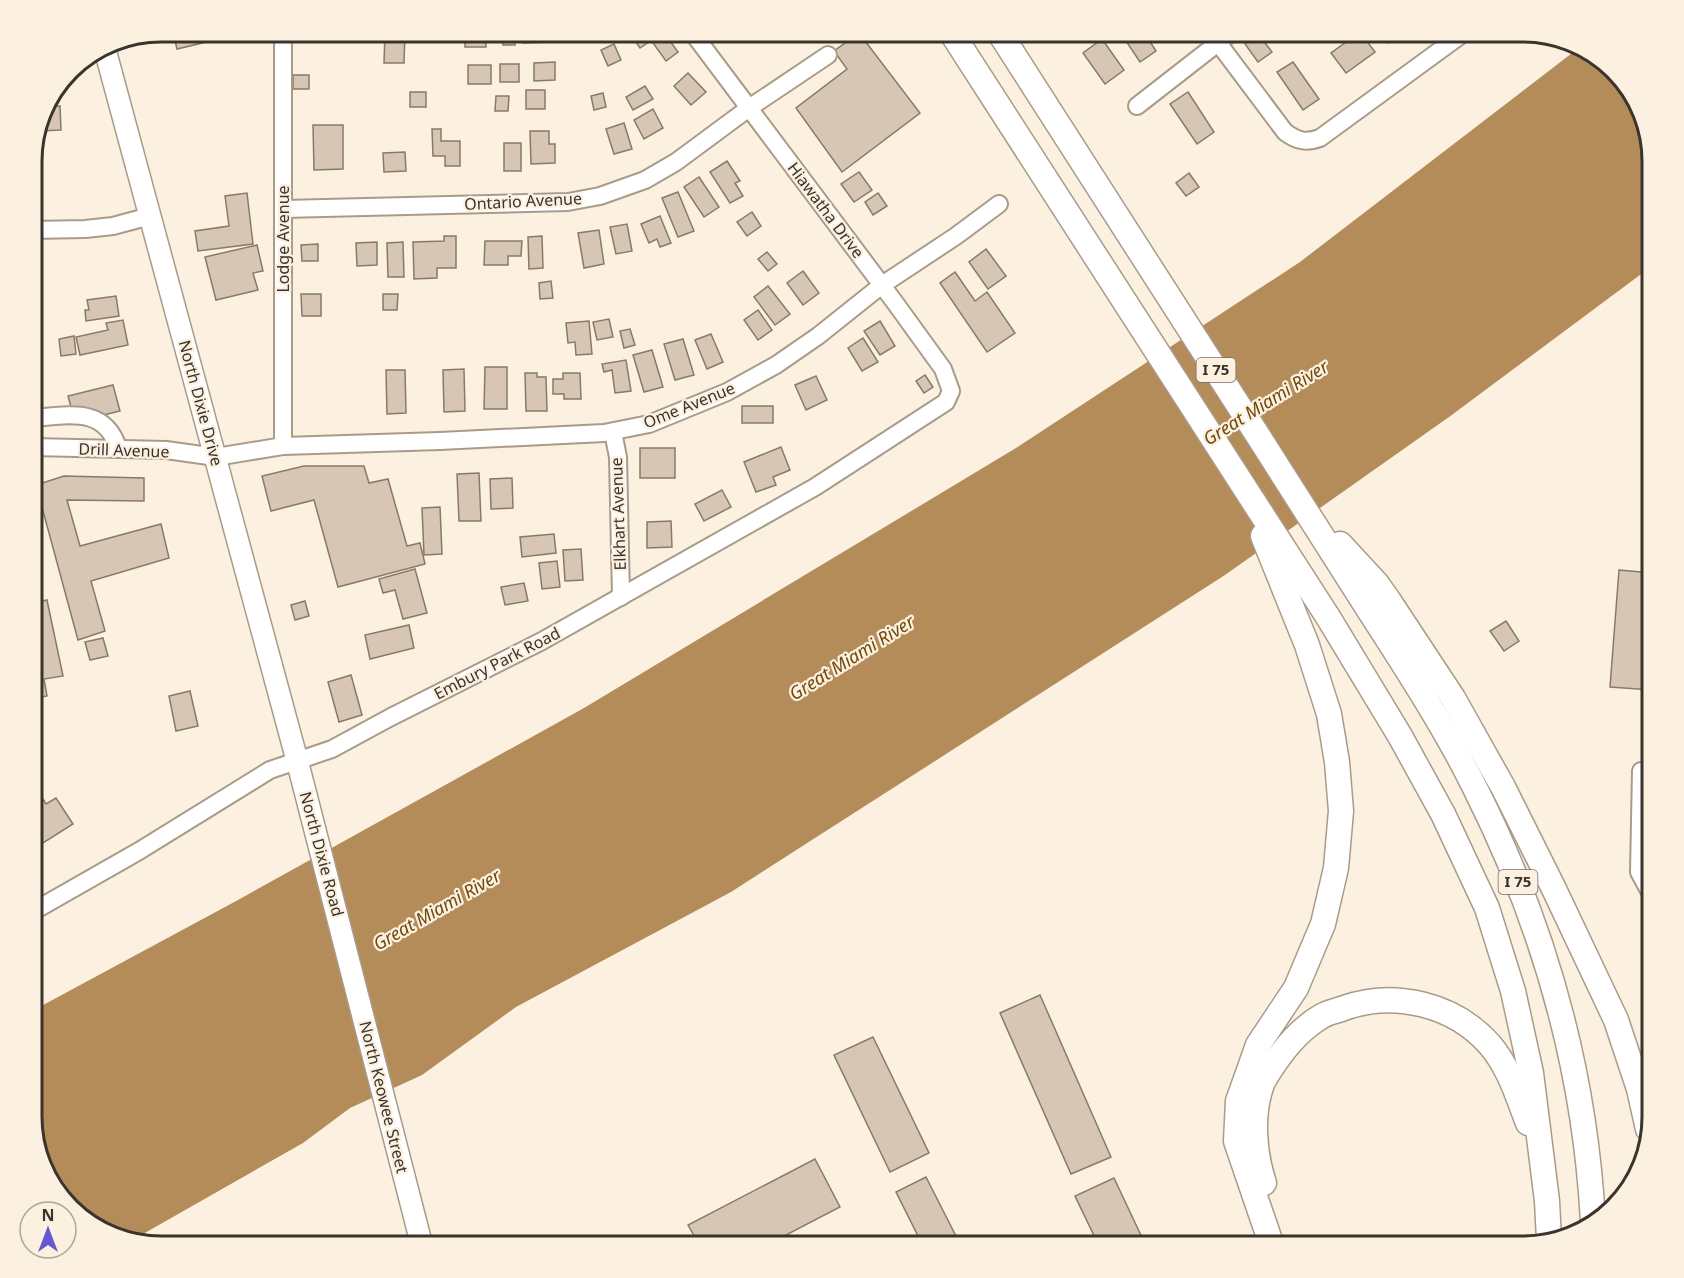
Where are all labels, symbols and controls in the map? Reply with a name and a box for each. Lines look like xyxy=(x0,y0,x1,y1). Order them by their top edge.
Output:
street label: Hiawatha Drive xyxy=(783,158,869,262)
street label: Lodge Avenue xyxy=(272,185,294,293)
street label: Ontario Avenue xyxy=(464,187,582,215)
street label: North Dixie Drive xyxy=(174,338,228,468)
water label: Great Miami River xyxy=(1198,354,1333,450)
road number: I 75 xyxy=(1196,358,1236,382)
street label: Ome Avenue xyxy=(640,377,738,433)
street label: Drill Avenue xyxy=(78,437,170,463)
street label: Elkhart Avenue xyxy=(605,457,631,571)
water label: Great Miami River xyxy=(784,609,919,705)
street label: Embury Park Road xyxy=(430,622,564,704)
street label: North Dixie Road xyxy=(295,789,349,919)
water label: Great Miami River xyxy=(368,862,505,955)
road number: I 75 xyxy=(1498,870,1538,894)
street label: North Keowee Street xyxy=(354,1019,414,1176)
north arrow xyxy=(18,1200,78,1260)
text: N xyxy=(41,1204,55,1226)

